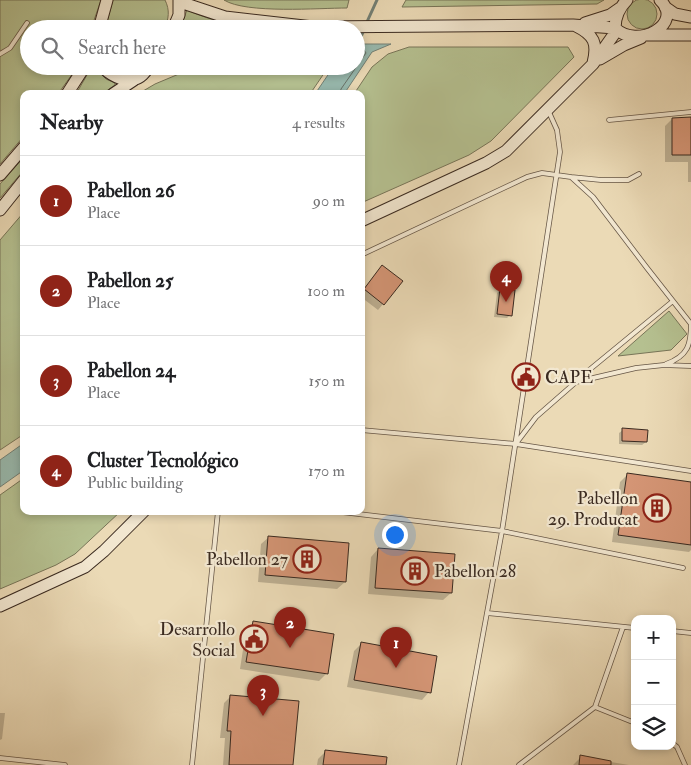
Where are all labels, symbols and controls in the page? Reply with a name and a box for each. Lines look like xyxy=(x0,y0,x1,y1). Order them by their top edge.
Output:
search box xyxy=(20,20,365,75)
icon: search xyxy=(38,34,66,62)
text: Search here xyxy=(78,36,166,60)
text: Nearby xyxy=(40,109,103,136)
text: 4 results xyxy=(292,113,345,133)
text: Pabellon 26 xyxy=(87,179,175,203)
text: 1 xyxy=(53,191,59,211)
text: 90 m xyxy=(313,191,345,211)
text: Place xyxy=(87,203,120,223)
pin: 4 xyxy=(490,261,522,302)
text: Pabellon 25 xyxy=(87,269,173,293)
text: 2 xyxy=(52,281,60,301)
text: 100 m xyxy=(307,281,345,301)
text: Place xyxy=(87,293,120,313)
text: Pabellon 24 xyxy=(87,359,175,383)
public building icon: CAPE xyxy=(511,362,541,392)
place label: CAPE xyxy=(545,366,593,389)
text: 3 xyxy=(53,371,59,391)
text: 150 m xyxy=(308,371,345,391)
text: Place xyxy=(87,383,120,403)
text: Cluster Tecnológico xyxy=(87,449,238,473)
text: 4 xyxy=(52,461,60,481)
text: 170 m xyxy=(308,461,345,481)
text: Public building xyxy=(87,473,183,493)
place label: Pabellon 29. Producat xyxy=(548,487,638,531)
building icon: Pabellon 29. Producat xyxy=(642,493,672,523)
your location xyxy=(382,522,408,548)
building icon: Pabellon 27 xyxy=(292,544,322,574)
place label: Pabellon 27 xyxy=(206,548,288,571)
building icon: Pabellon 28 xyxy=(400,556,430,586)
place label: Pabellon 28 xyxy=(434,560,516,583)
pin: 2 xyxy=(274,607,306,648)
map controls xyxy=(631,615,676,750)
button: + xyxy=(631,615,676,660)
place label: Desarrollo Social xyxy=(160,618,235,662)
public building icon: Desarrollo Social xyxy=(239,624,269,654)
pin: 1 xyxy=(380,627,412,668)
button: − xyxy=(631,660,676,705)
pin: 3 xyxy=(247,675,279,716)
button: layers xyxy=(631,705,676,750)

